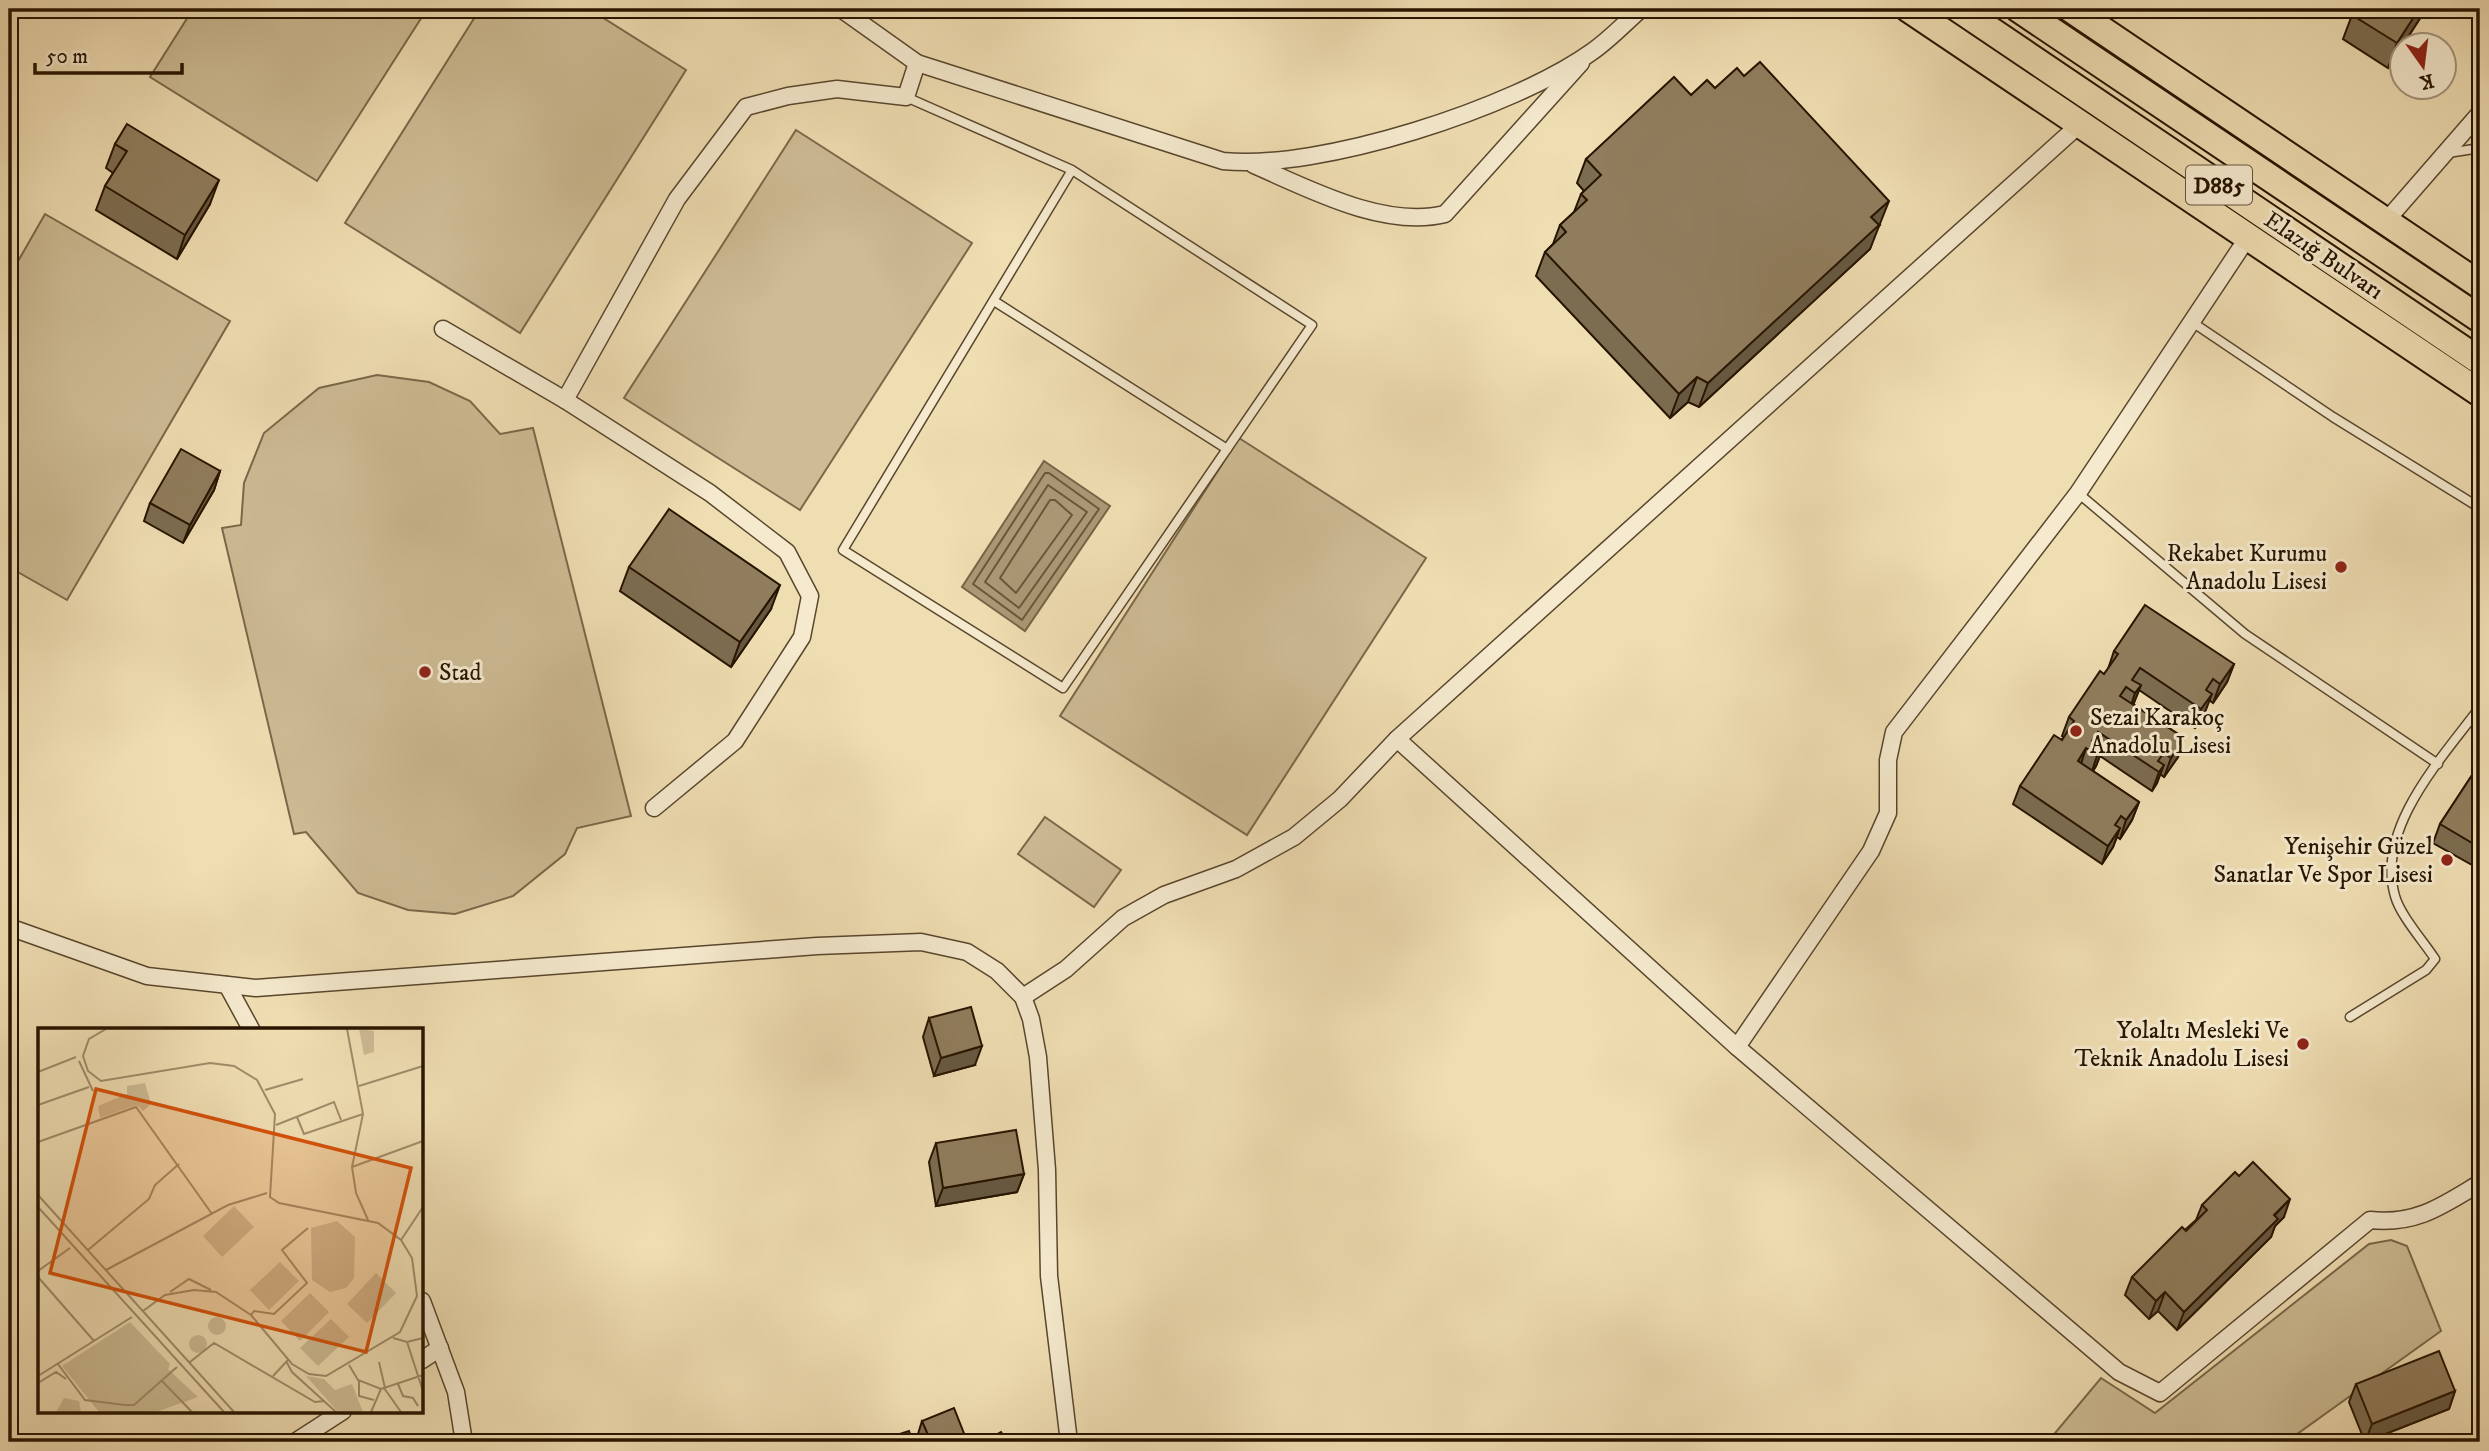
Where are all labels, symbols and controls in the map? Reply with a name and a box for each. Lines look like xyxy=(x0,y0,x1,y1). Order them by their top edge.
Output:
scale bar xyxy=(35,32,182,76)
north arrow xyxy=(2388,32,2458,102)
text: 50 m xyxy=(46,44,88,70)
text: K xyxy=(2417,68,2436,94)
road number: D885 xyxy=(2186,166,2252,204)
street label: Elazığ Bulvarı xyxy=(2258,205,2389,307)
place label: Rekabet Kurumu Anadolu Lisesi xyxy=(2167,539,2327,597)
marker: Rekabet Kurumu Anadolu Lisesi xyxy=(2333,559,2349,575)
place label: Stad xyxy=(439,658,481,688)
marker: Stad xyxy=(417,664,433,680)
place label: Sezai Karakoç Anadolu Lisesi xyxy=(2090,703,2231,761)
marker: Sezai Karakoç Anadolu Lisesi xyxy=(2068,723,2084,739)
place label: Yenişehir Güzel Sanatlar Ve Spor Lisesi xyxy=(2213,832,2434,890)
marker: Yenişehir Güzel Sanatlar Ve Spor Lisesi xyxy=(2439,852,2455,868)
place label: Yolaltı Mesleki Ve Teknik Anadolu Lisesi xyxy=(2075,1016,2289,1074)
inset map xyxy=(38,1028,424,1412)
marker: Yolaltı Mesleki Ve Teknik Anadolu Lisesi xyxy=(2295,1036,2311,1052)

